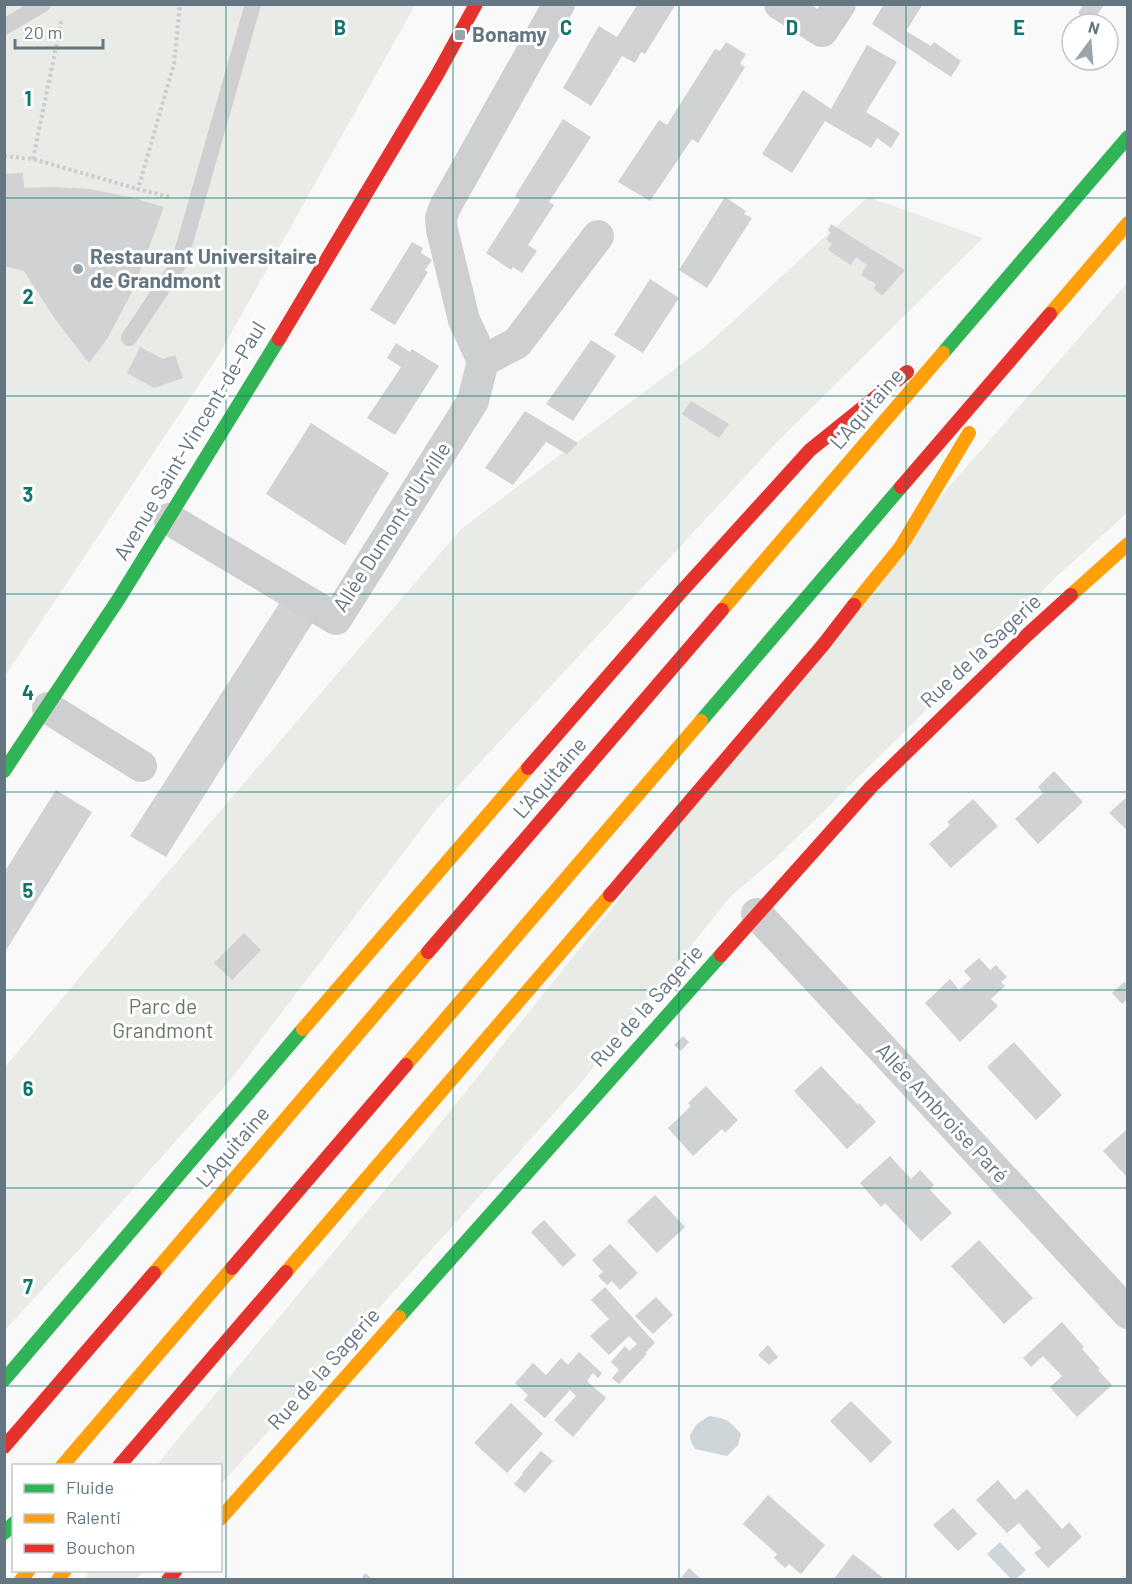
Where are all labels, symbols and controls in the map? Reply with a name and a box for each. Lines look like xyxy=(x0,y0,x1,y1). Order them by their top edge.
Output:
scale bar xyxy=(15,12,104,50)
north arrow xyxy=(1060,12,1120,72)
text: B xyxy=(334,15,346,39)
text: C xyxy=(560,15,572,39)
text: D xyxy=(786,15,798,39)
text: E xyxy=(1013,15,1025,39)
text: N xyxy=(1087,17,1102,38)
text: 20 m xyxy=(24,21,62,43)
place label: Bonamy xyxy=(472,21,547,46)
marker: Bonamy xyxy=(453,28,467,42)
text: 1 xyxy=(24,86,32,110)
place label: Restaurant Universitaire de Grandmont xyxy=(90,243,317,292)
marker: Restaurant Universitaire de Grandmont xyxy=(71,262,85,276)
text: 2 xyxy=(22,284,34,308)
street label: Avenue Saint-Vincent-de-Paul xyxy=(107,316,270,564)
street label: L'Aquitaine xyxy=(824,362,908,454)
street label: Allée Dumont d'Urville xyxy=(327,437,455,616)
text: 3 xyxy=(23,482,33,506)
street label: Rue de la Sagerie xyxy=(915,588,1045,712)
text: 4 xyxy=(22,680,34,704)
street label: L'Aquitaine xyxy=(507,731,591,823)
text: 5 xyxy=(23,878,34,902)
street label: Rue de la Sagerie xyxy=(585,939,707,1071)
park label: Parc de Grandmont xyxy=(112,993,214,1042)
street label: Allée Ambroise Paré xyxy=(872,1037,1014,1187)
text: 6 xyxy=(23,1076,34,1100)
street label: L'Aquitaine xyxy=(190,1100,274,1192)
text: 7 xyxy=(23,1274,33,1298)
street label: Rue de la Sagerie xyxy=(262,1302,384,1434)
legend xyxy=(12,1464,222,1572)
text: Fluide xyxy=(66,1476,114,1498)
text: Ralenti xyxy=(66,1506,121,1528)
text: Bouchon xyxy=(66,1536,135,1558)

